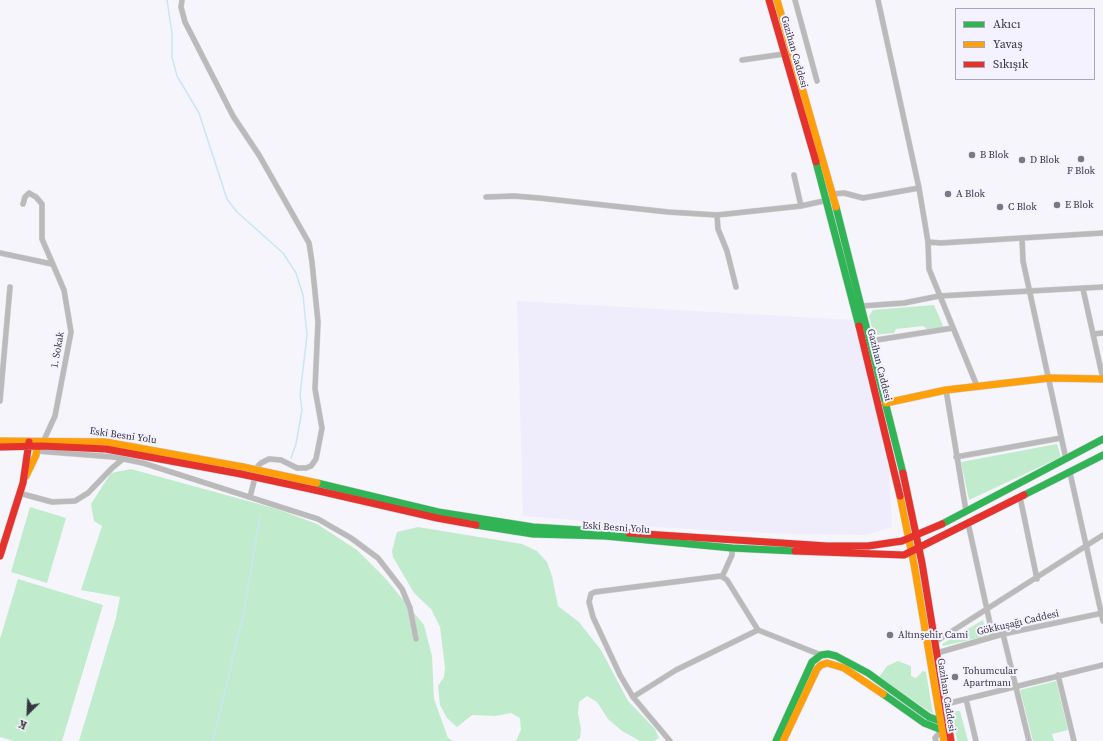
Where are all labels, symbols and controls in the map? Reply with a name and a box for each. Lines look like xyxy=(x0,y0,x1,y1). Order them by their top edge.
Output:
legend xyxy=(955,8,1095,80)
street label: Gazihan Caddesi xyxy=(778,15,810,89)
text: Akıcı xyxy=(993,16,1021,32)
text: Yavaş xyxy=(993,36,1023,52)
text: Sıkışık xyxy=(993,56,1028,72)
place label: B Blok xyxy=(980,149,1009,161)
marker: B Blok xyxy=(967,150,977,160)
place label: D Blok xyxy=(1030,154,1059,166)
marker: F Blok xyxy=(1076,154,1086,164)
marker: D Blok xyxy=(1017,155,1027,165)
place label: F Blok xyxy=(1067,165,1095,177)
place label: A Blok xyxy=(956,188,985,200)
marker: A Blok xyxy=(943,189,953,199)
place label: E Blok xyxy=(1065,199,1093,211)
marker: E Blok xyxy=(1052,200,1062,210)
place label: C Blok xyxy=(1008,201,1037,213)
marker: C Blok xyxy=(995,202,1005,212)
street label: Gazihan Caddesi xyxy=(864,328,894,402)
street label: 1. Sokak xyxy=(49,331,67,369)
street label: Eski Besni Yolu xyxy=(89,425,157,447)
street label: Eski Besni Yolu xyxy=(582,520,650,536)
street label: Gökkuşağı Caddesi xyxy=(976,608,1060,638)
place label: Altınşehir Cami xyxy=(898,629,968,641)
marker: Altınşehir Cami xyxy=(885,630,895,640)
street label: Gazihan Caddesi xyxy=(934,657,958,733)
place label: Tohumcular Apartmanı xyxy=(963,665,1017,688)
marker: Tohumcular Apartmanı xyxy=(950,672,960,682)
north arrow xyxy=(8,693,48,733)
text: K xyxy=(16,716,29,733)

